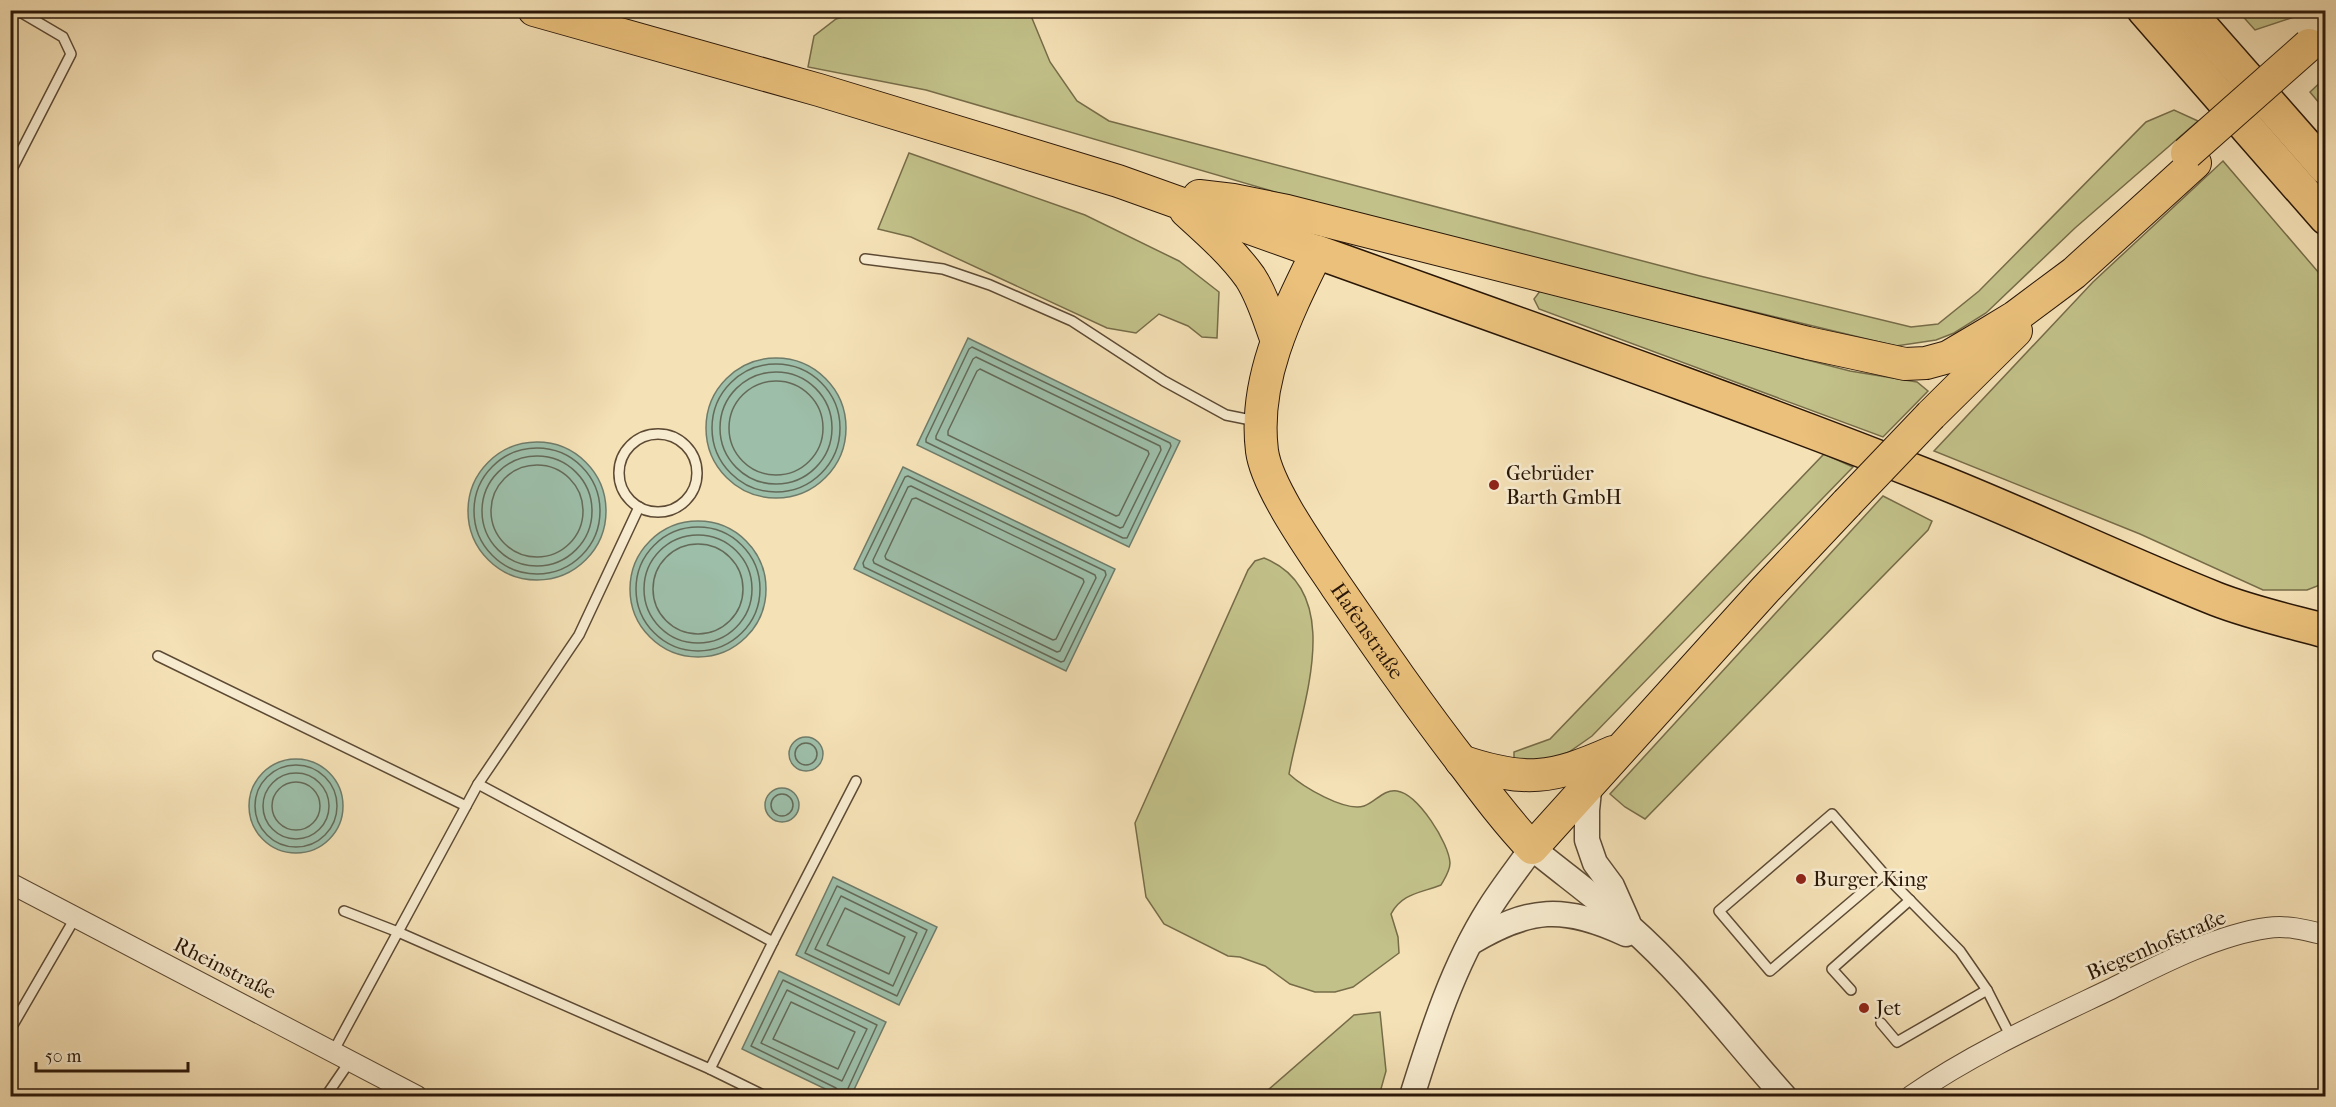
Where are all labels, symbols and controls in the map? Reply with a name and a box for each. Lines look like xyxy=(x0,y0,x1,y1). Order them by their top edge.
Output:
place label: Gebrüder Barth GmbH xyxy=(1506,461,1622,509)
marker: Gebrüder Barth GmbH xyxy=(1487,478,1501,492)
street label: Hafenstraße xyxy=(1326,578,1409,684)
place label: Burger King xyxy=(1813,867,1928,891)
marker: Burger King xyxy=(1794,872,1808,886)
street label: Biegenhofstraße xyxy=(2083,905,2229,985)
street label: Rheinstraße xyxy=(170,932,280,1004)
place label: Jet xyxy=(1874,996,1902,1020)
marker: Jet xyxy=(1857,1001,1871,1015)
scale bar xyxy=(36,1035,188,1073)
text: 50 m xyxy=(45,1046,82,1067)

